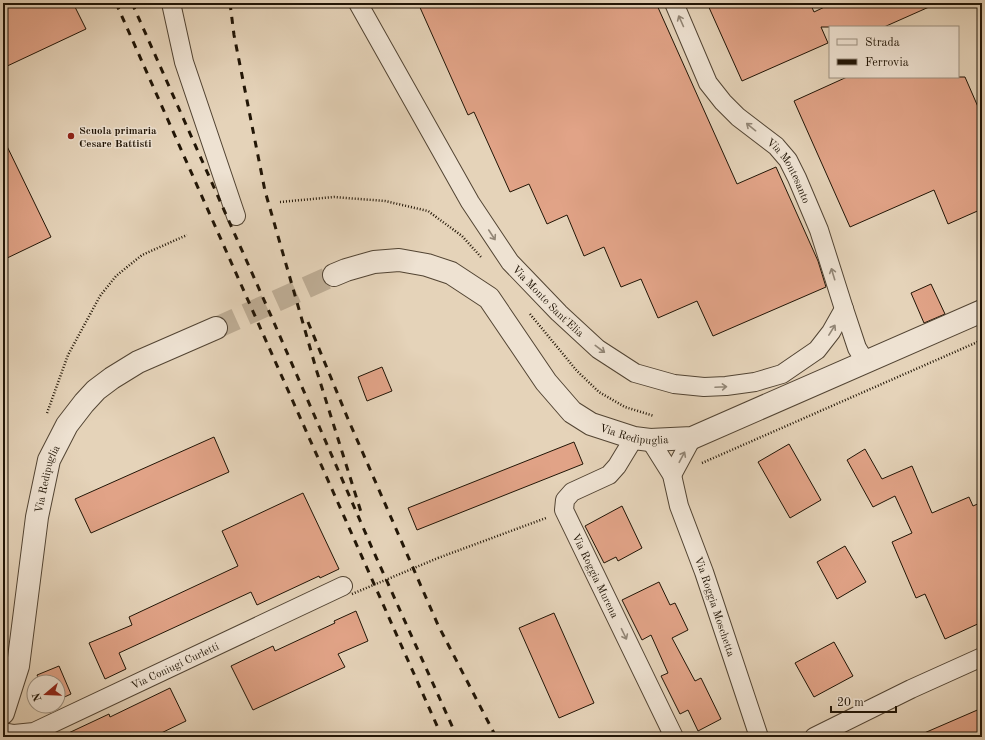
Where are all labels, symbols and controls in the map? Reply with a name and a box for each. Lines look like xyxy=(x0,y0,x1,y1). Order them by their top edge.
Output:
one-way arrow xyxy=(677,15,685,27)
legend xyxy=(829,26,959,78)
text: Strada xyxy=(865,37,900,49)
text: Ferrovia xyxy=(865,57,909,69)
one-way arrow xyxy=(746,123,757,132)
place label: Scuola primaria Cesare Battisti xyxy=(79,126,157,150)
marker: Scuola primaria Cesare Battisti xyxy=(66,131,76,141)
street label: Via Montesanto xyxy=(764,137,811,205)
one-way arrow xyxy=(488,229,496,240)
street label: Via Monte Sant'Elia xyxy=(510,264,585,340)
one-way arrow xyxy=(829,268,836,281)
one-way arrow xyxy=(828,324,836,336)
one-way arrow xyxy=(594,345,605,353)
one-way arrow xyxy=(714,383,727,390)
street label: Via Redipuglia xyxy=(598,423,669,447)
street label: Via Redipuglia xyxy=(34,443,63,514)
one-way arrow xyxy=(679,451,686,463)
street label: Via Roggia Murena xyxy=(569,532,620,621)
street label: Via Roggia Moschetta xyxy=(692,556,736,659)
one-way arrow xyxy=(621,628,628,640)
street label: Via Coniugi Curletti xyxy=(130,641,221,692)
north arrow xyxy=(26,674,66,714)
scale bar xyxy=(831,688,896,714)
text: N xyxy=(31,690,45,703)
text: 20 m xyxy=(837,697,864,709)

